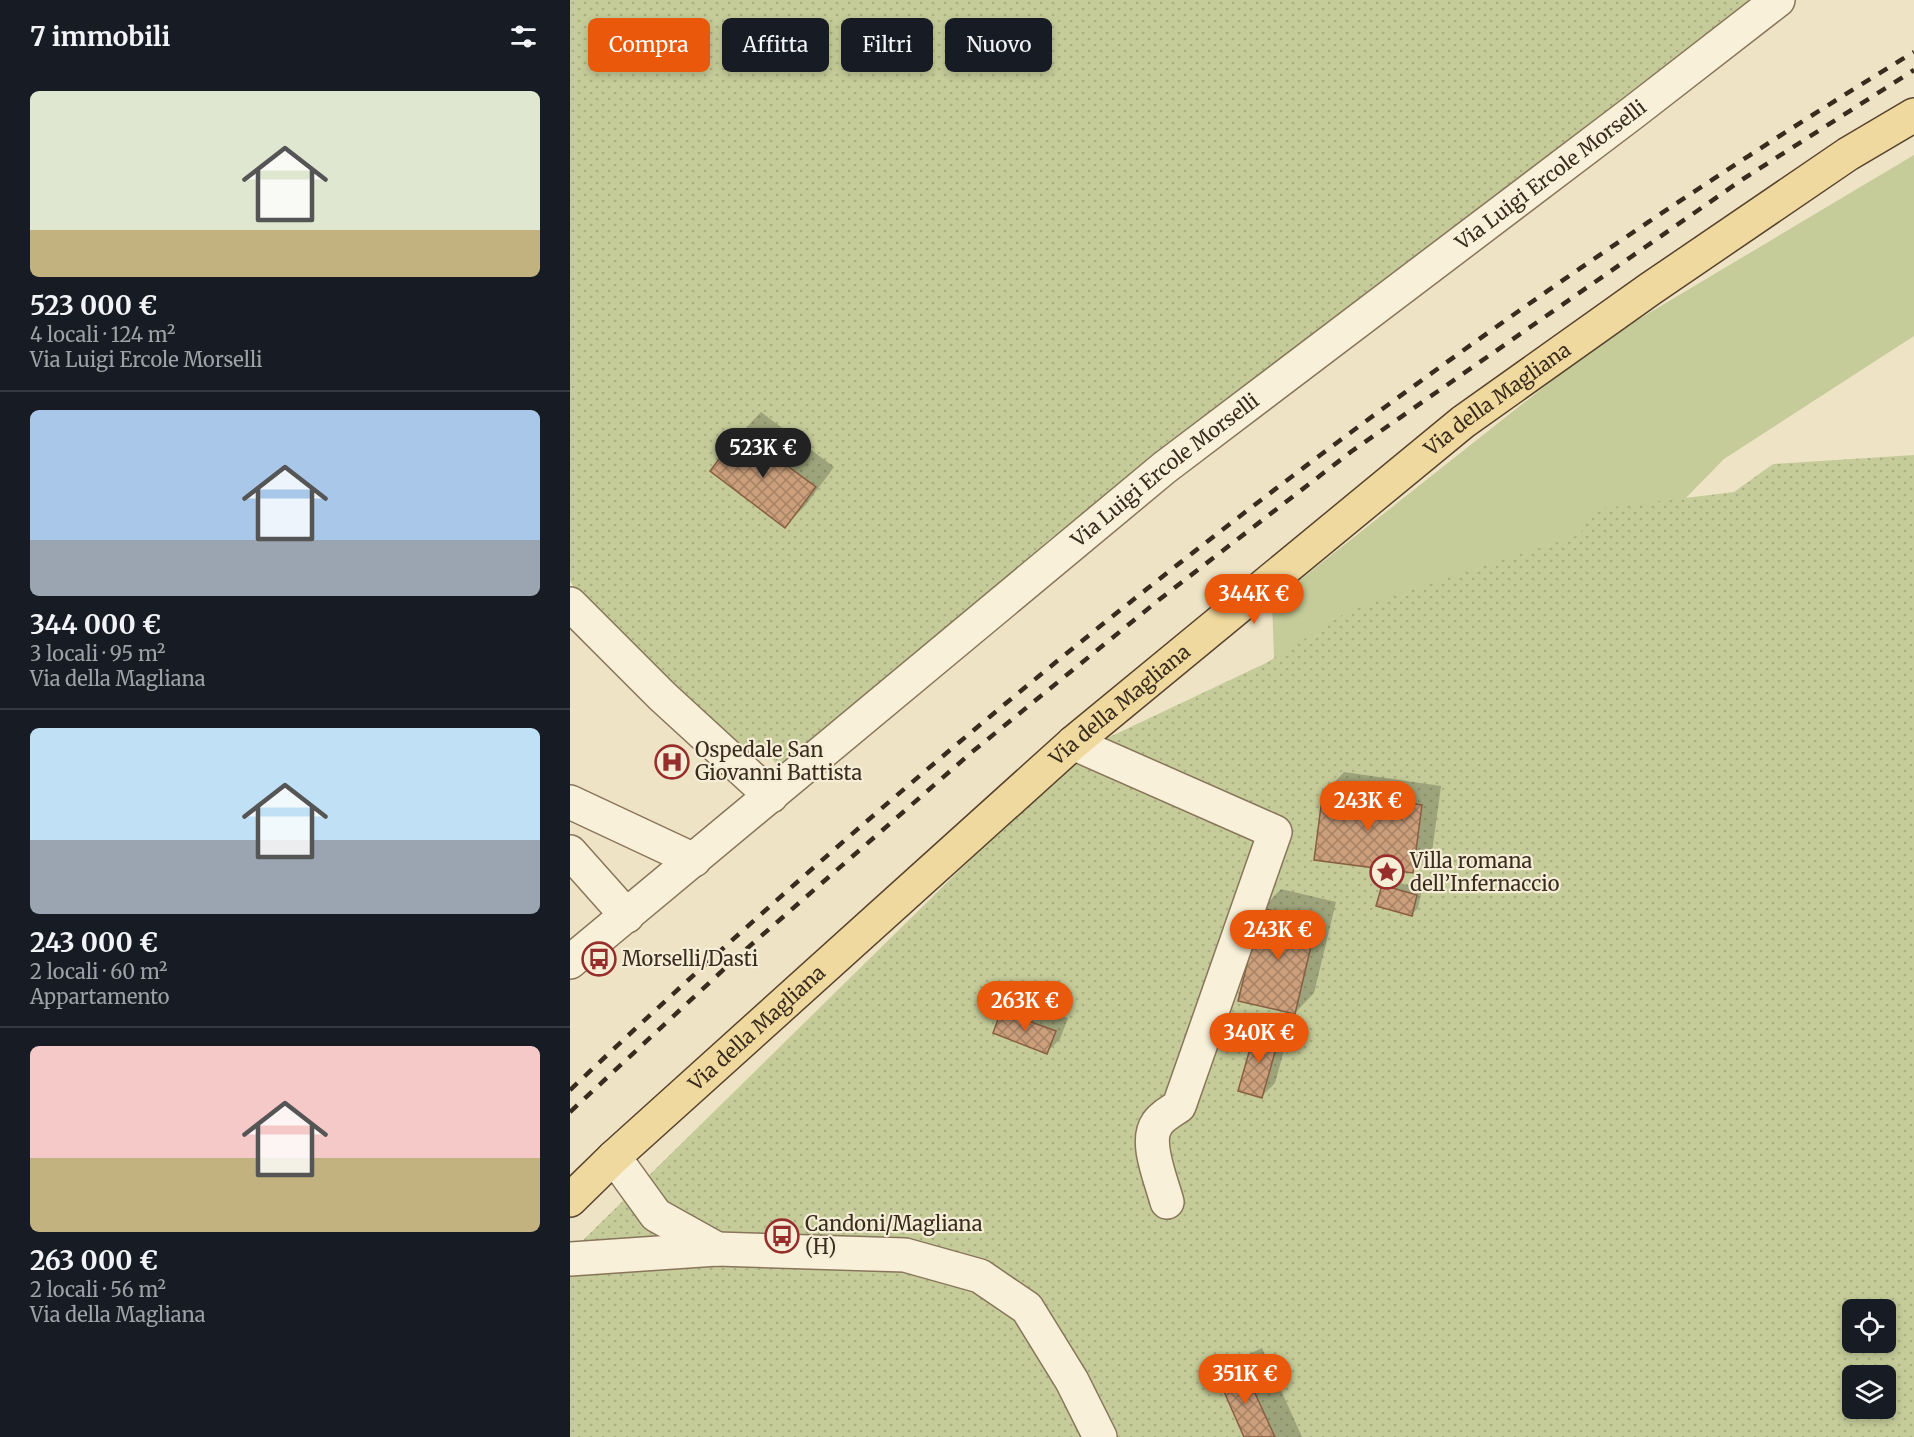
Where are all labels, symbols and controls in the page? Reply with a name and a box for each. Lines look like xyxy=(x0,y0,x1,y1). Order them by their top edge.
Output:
chip: Compra xyxy=(588,18,710,72)
chip: Affitta xyxy=(722,18,829,72)
chip: Filtri xyxy=(841,18,933,72)
chip: Nuovo xyxy=(945,18,1052,72)
text: 7 immobili xyxy=(30,20,170,53)
icon: filters xyxy=(507,20,540,53)
street label: Via Luigi Ercole Morselli xyxy=(1449,94,1651,255)
icon: home xyxy=(231,130,339,238)
text: 523 000 € xyxy=(30,289,157,322)
text: 4 locali · 124 m² xyxy=(30,322,175,347)
street label: Via della Magliana xyxy=(1418,336,1575,461)
text: Via Luigi Ercole Morselli xyxy=(30,347,263,372)
street label: Via Luigi Ercole Morselli xyxy=(1065,388,1264,553)
pin: 523K € xyxy=(714,428,812,479)
text: 523K € xyxy=(729,435,797,460)
icon: home xyxy=(231,449,339,557)
pin: 344K € xyxy=(1205,574,1303,625)
text: 344K € xyxy=(1219,581,1289,606)
text: 344 000 € xyxy=(30,608,161,641)
street label: Via della Magliana xyxy=(1043,639,1195,771)
text: 3 locali · 95 m² xyxy=(30,641,165,666)
text: Via della Magliana xyxy=(30,666,205,691)
place label: Ospedale San Giovanni Battista xyxy=(695,737,863,785)
hospital icon: Ospedale San Giovanni Battista xyxy=(654,744,690,780)
icon: home xyxy=(231,767,339,875)
pin: 243K € xyxy=(1319,781,1417,832)
text: 243K € xyxy=(1334,788,1402,813)
place label: Villa romana dell’Infernaccio xyxy=(1409,848,1560,896)
place icon: Villa romana dell’Infernaccio xyxy=(1369,854,1405,890)
pin: 243K € xyxy=(1229,910,1327,961)
text: 243K € xyxy=(1244,917,1312,942)
text: 243 000 € xyxy=(30,926,158,959)
bus stop icon: Morselli/Dasti xyxy=(581,941,617,977)
place label: Morselli/Dasti xyxy=(622,946,758,971)
text: 2 locali · 60 m² xyxy=(30,959,167,984)
street label: Via della Magliana xyxy=(682,959,830,1096)
pin: 263K € xyxy=(976,981,1074,1032)
text: Appartamento xyxy=(30,984,169,1009)
text: 263K € xyxy=(991,988,1059,1013)
pin: 340K € xyxy=(1210,1013,1308,1064)
text: 340K € xyxy=(1224,1020,1294,1045)
icon: home xyxy=(231,1085,339,1193)
place label: Candoni/Magliana (H) xyxy=(805,1211,983,1259)
bus stop icon: Candoni/Magliana (H) xyxy=(764,1218,800,1254)
text: 263 000 € xyxy=(30,1244,158,1277)
text: 2 locali · 56 m² xyxy=(30,1277,166,1302)
map controls xyxy=(1842,1299,1896,1419)
button: locate xyxy=(1842,1299,1896,1353)
text: Via della Magliana xyxy=(30,1302,205,1327)
pin: 351K € xyxy=(1196,1354,1294,1405)
text: 351K € xyxy=(1213,1361,1277,1386)
button: layers xyxy=(1842,1365,1896,1419)

